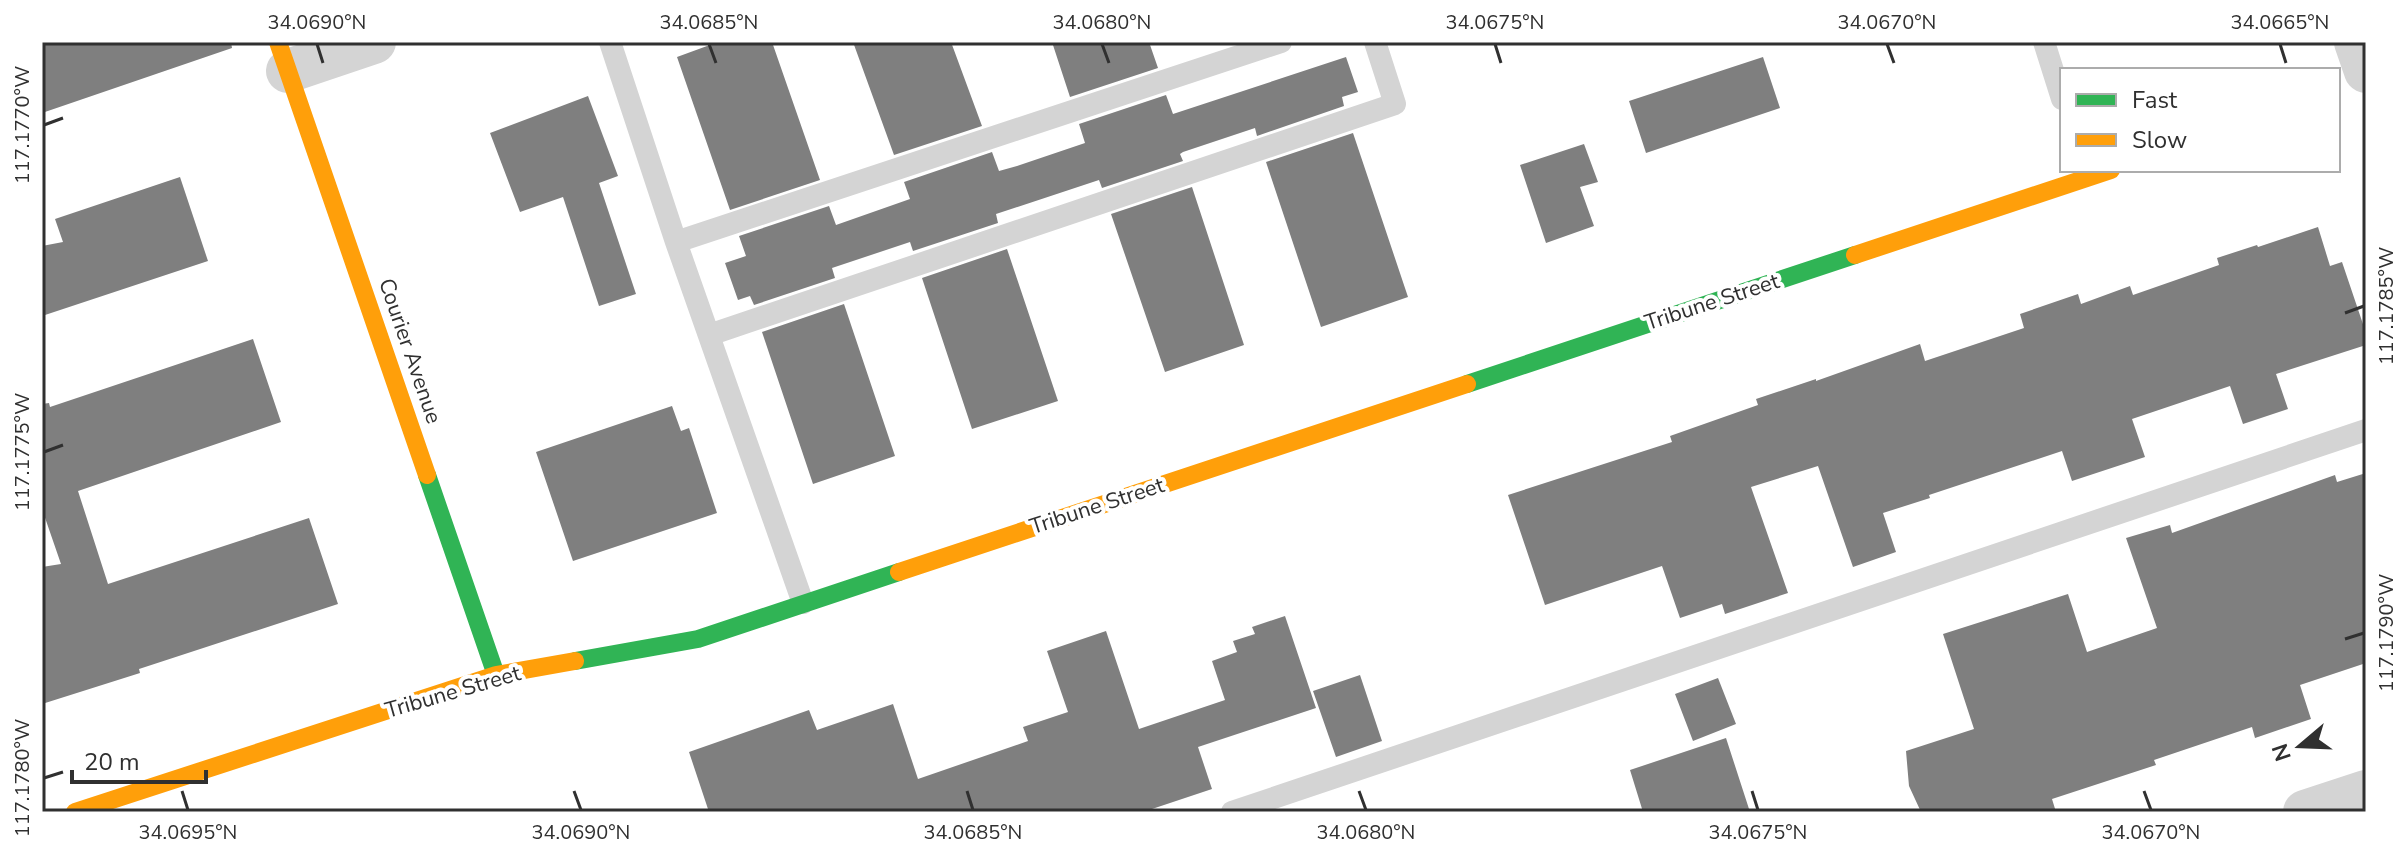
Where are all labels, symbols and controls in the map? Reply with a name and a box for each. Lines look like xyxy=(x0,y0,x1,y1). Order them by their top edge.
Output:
text: 34.0690°N xyxy=(268,9,366,36)
text: 34.0685°N xyxy=(660,9,758,36)
text: 34.0680°N xyxy=(1053,9,1151,36)
text: 34.0675°N xyxy=(1446,9,1544,36)
text: 34.0670°N xyxy=(1838,9,1936,36)
text: 34.0665°N xyxy=(2231,9,2329,36)
text: 117.1770°W xyxy=(9,66,36,184)
legend xyxy=(2060,68,2340,172)
text: Fast xyxy=(2132,84,2178,116)
text: Slow xyxy=(2132,124,2187,156)
text: 117.1785°W xyxy=(2373,247,2400,365)
street label: Tribune Street xyxy=(1641,266,1783,338)
street label: Courier Avenue xyxy=(371,274,449,428)
text: 117.1775°W xyxy=(9,393,36,511)
street label: Tribune Street xyxy=(1026,470,1168,542)
text: 117.1790°W xyxy=(2373,574,2400,692)
street label: Tribune Street xyxy=(382,658,525,726)
north arrow xyxy=(2260,706,2340,786)
text: 117.1780°W xyxy=(9,719,36,837)
scale bar xyxy=(72,734,206,784)
text: N xyxy=(2265,740,2299,765)
text: 20 m xyxy=(84,746,140,778)
text: 34.0695°N xyxy=(139,819,237,846)
text: 34.0690°N xyxy=(532,819,630,846)
text: 34.0685°N xyxy=(924,819,1022,846)
text: 34.0680°N xyxy=(1317,819,1415,846)
text: 34.0675°N xyxy=(1709,819,1807,846)
text: 34.0670°N xyxy=(2102,819,2200,846)

